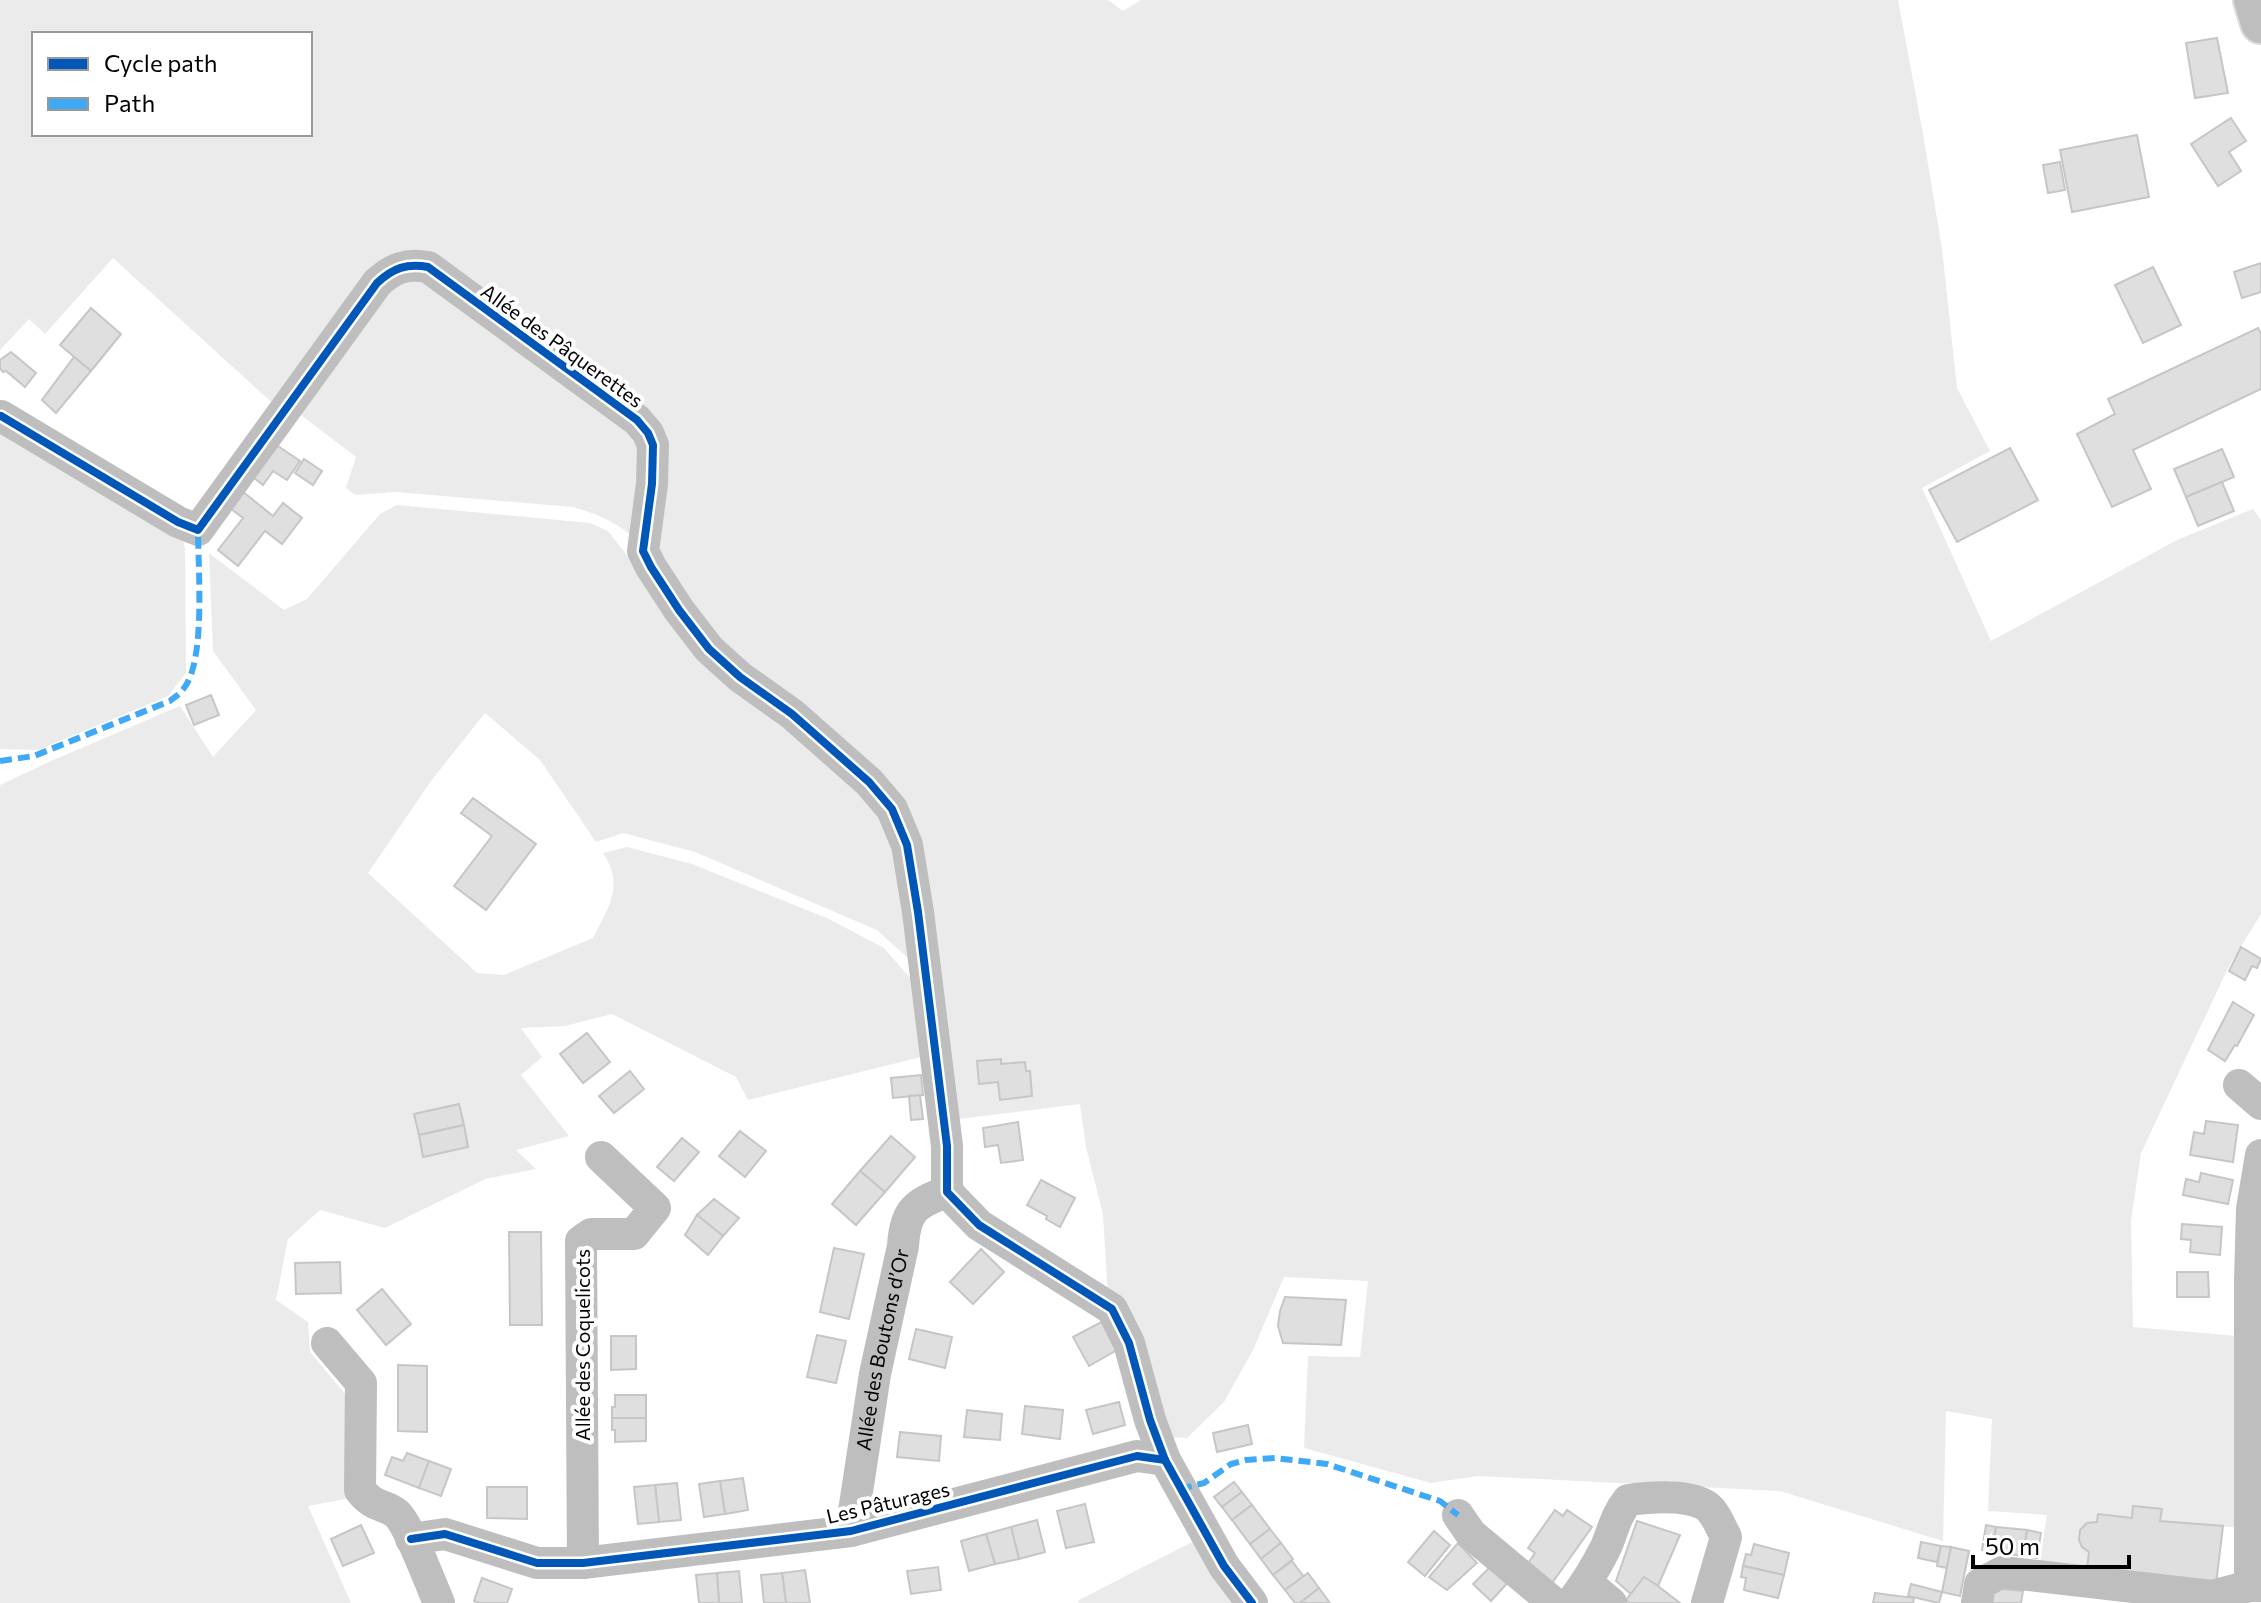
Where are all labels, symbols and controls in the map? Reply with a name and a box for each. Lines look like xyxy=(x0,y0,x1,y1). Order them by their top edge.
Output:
legend xyxy=(32,32,312,136)
text: Cycle path xyxy=(104,48,218,77)
text: Path xyxy=(104,88,155,117)
street label: Allée des Pâquerettes xyxy=(477,278,648,412)
street label: Allée des Boutons d’Or xyxy=(850,1246,913,1452)
street label: Allée des Coquelicots xyxy=(570,1249,594,1441)
street label: Les Pâturages xyxy=(824,1476,952,1528)
scale bar xyxy=(1973,1519,2129,1569)
text: 50 m xyxy=(1985,1531,2040,1560)

